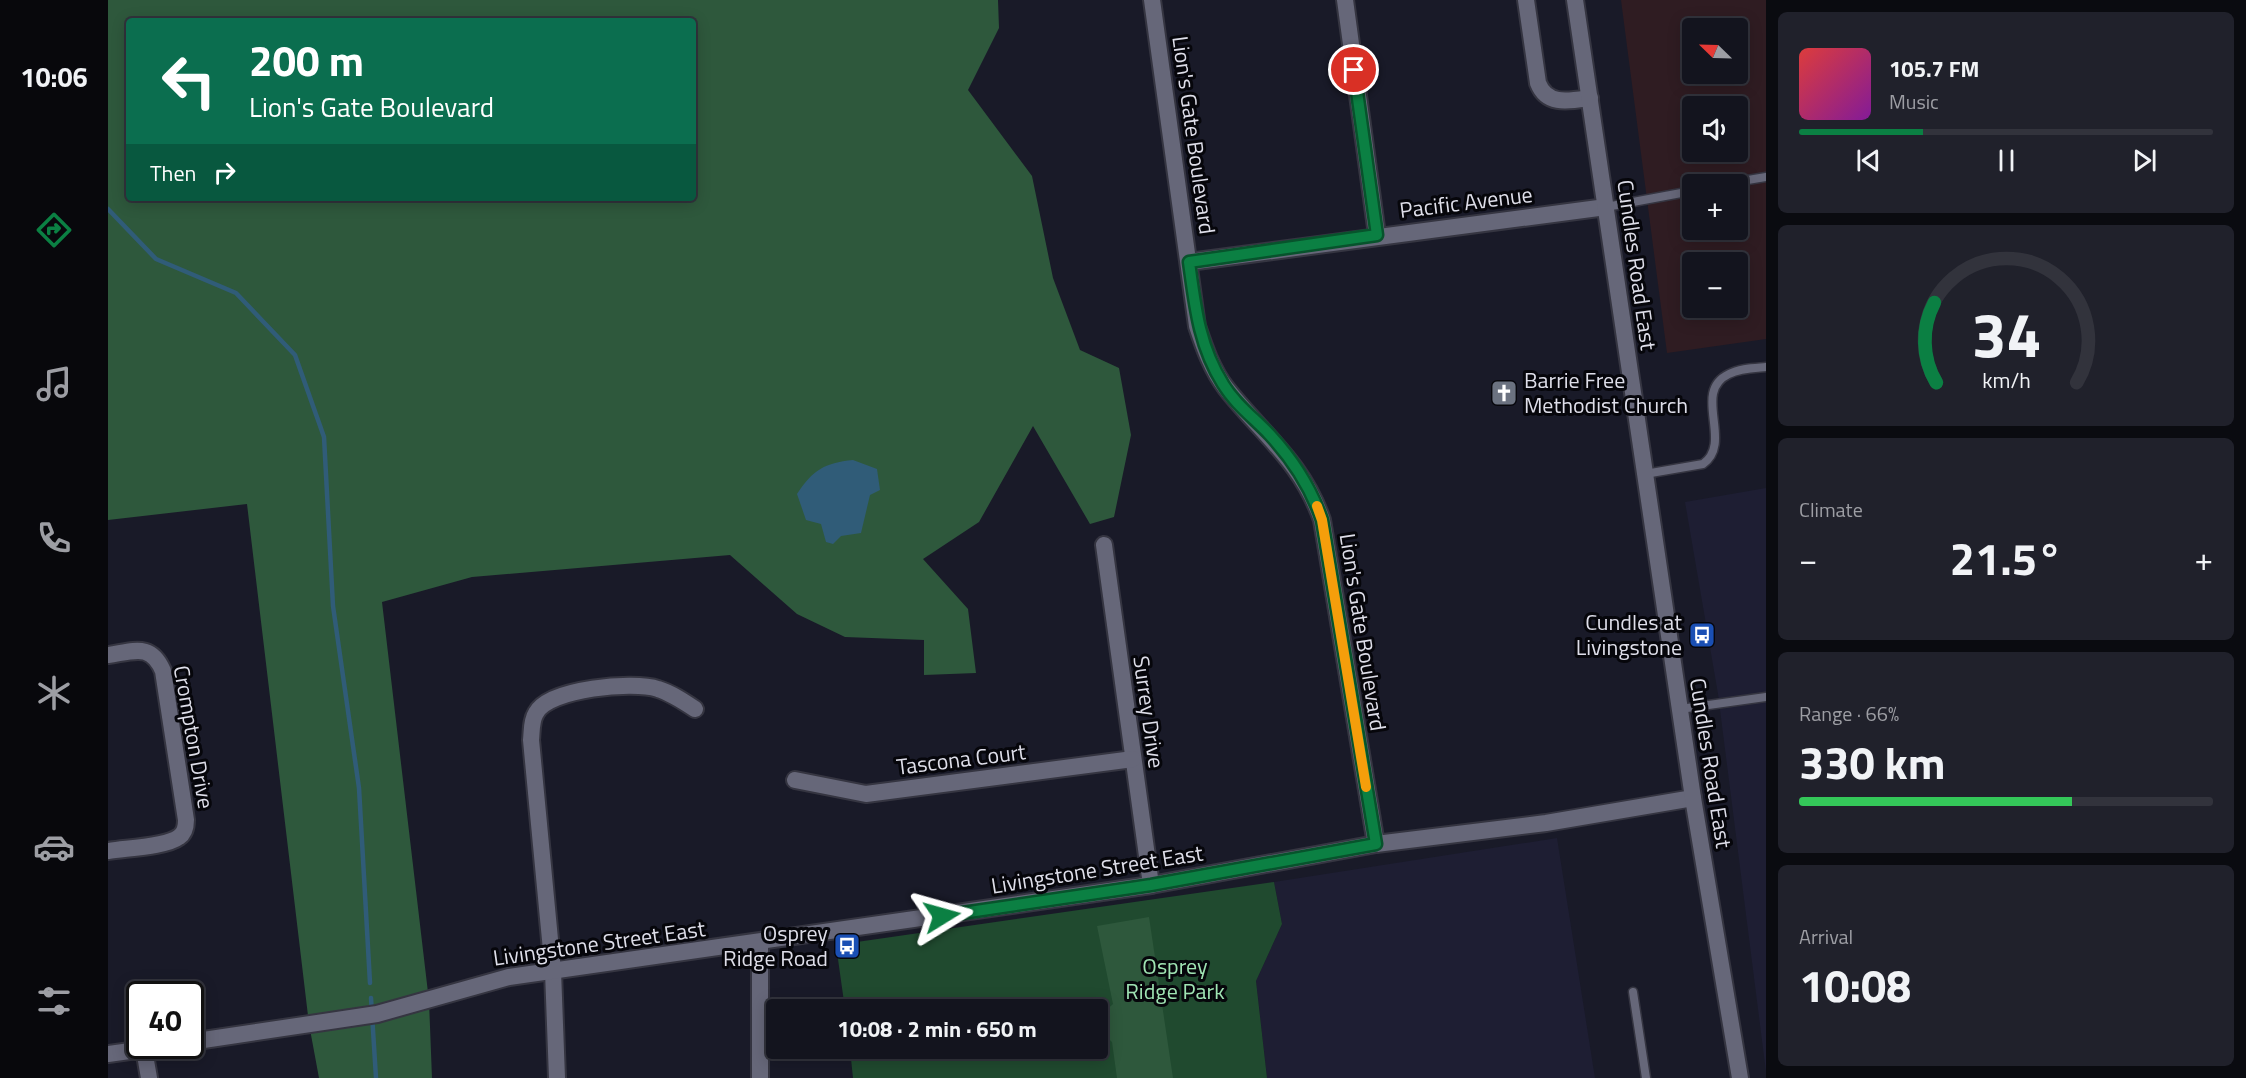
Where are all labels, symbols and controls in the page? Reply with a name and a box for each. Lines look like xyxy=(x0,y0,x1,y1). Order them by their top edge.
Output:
north arrow xyxy=(1682,18,1748,84)
map controls xyxy=(1682,18,1748,318)
text: 200 m xyxy=(249,28,364,92)
street label: Lion's Gate Boulevard xyxy=(1163,34,1225,236)
icon: left xyxy=(150,42,228,120)
pin xyxy=(1328,44,1379,95)
text: 105.7 FM xyxy=(1889,52,1979,86)
icon: arrive xyxy=(1337,53,1370,86)
text: 10:06 xyxy=(20,56,88,97)
text: Lion's Gate Boulevard xyxy=(249,86,494,127)
text: Music xyxy=(1889,86,1939,117)
button: sound xyxy=(1682,96,1748,162)
icon: previous xyxy=(1852,144,1885,177)
icon: pause xyxy=(1990,144,2023,177)
icon: next xyxy=(2128,144,2161,177)
text: Then xyxy=(150,156,196,190)
icon: right xyxy=(208,156,241,189)
button: + xyxy=(1682,174,1748,240)
street label: Pacific Avenue xyxy=(1398,177,1534,227)
street label: Cundles Road East xyxy=(1608,178,1666,353)
icon: directions xyxy=(33,209,75,251)
button: − xyxy=(1682,252,1748,318)
text: 34 xyxy=(1971,286,2041,381)
icon: music xyxy=(33,363,75,405)
place label: Barrie Free Methodist Church xyxy=(1524,363,1688,422)
text: km/h xyxy=(1982,364,2030,396)
church icon: Barrie Free Methodist Church xyxy=(1489,378,1519,408)
text: Climate xyxy=(1799,494,1863,525)
icon: phone xyxy=(33,517,75,559)
text: 21.5° xyxy=(1950,524,2062,592)
street label: Lion's Gate Boulevard xyxy=(1331,531,1395,733)
text: − xyxy=(1799,534,1817,584)
text: + xyxy=(2195,534,2213,584)
place label: Cundles at Livingstone xyxy=(1576,605,1682,664)
bus stop icon: Cundles at Livingstone xyxy=(1687,620,1717,650)
street label: Surrey Drive xyxy=(1124,654,1174,770)
street label: Crompton Drive xyxy=(165,663,223,811)
icon: climate xyxy=(33,672,75,714)
street label: Cundles Road East xyxy=(1681,676,1741,851)
text: Range · 66% xyxy=(1799,698,1899,729)
text: 330 km xyxy=(1799,728,1945,796)
street label: Tascona Court xyxy=(894,734,1028,784)
icon: car xyxy=(33,826,75,868)
street label: Livingstone Street East xyxy=(989,835,1206,903)
position arrow xyxy=(910,884,974,948)
street label: Livingstone Street East xyxy=(491,911,708,975)
place label: Osprey Ridge Road xyxy=(723,916,828,975)
text: Arrival xyxy=(1799,921,1853,952)
bus stop icon: Osprey Ridge Road xyxy=(832,931,862,961)
park label: Osprey Ridge Park xyxy=(1125,949,1225,1008)
text: 10:08 xyxy=(1799,951,1911,1019)
icon: filters xyxy=(33,980,75,1022)
speed limit sign: 40 xyxy=(126,981,204,1059)
text: 10:08 · 2 min · 650 m xyxy=(837,1012,1037,1046)

